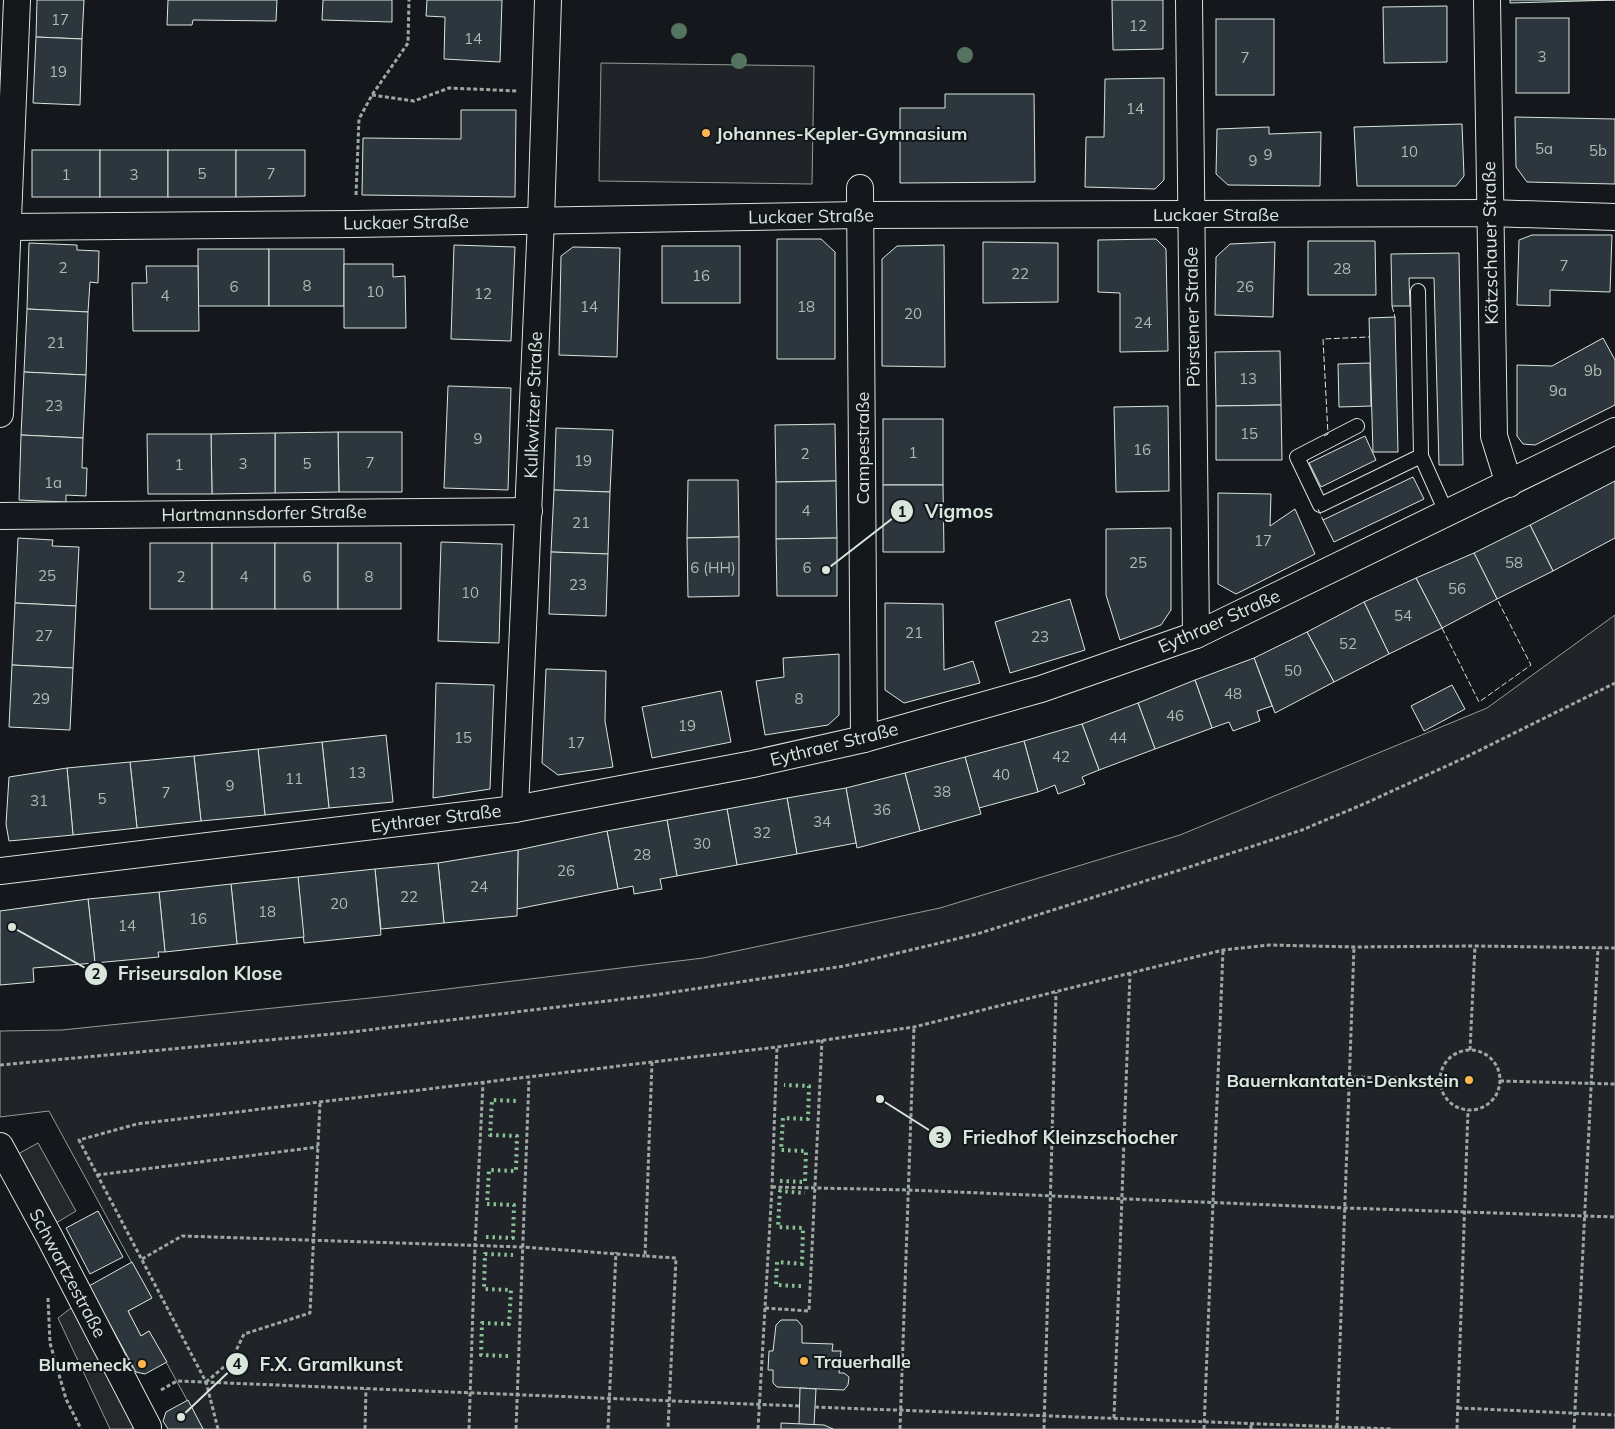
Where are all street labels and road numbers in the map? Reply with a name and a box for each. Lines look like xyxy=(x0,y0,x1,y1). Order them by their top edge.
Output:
street label: Kötzschauer Straße xyxy=(1477,161,1503,325)
street label: Luckaer Straße xyxy=(748,203,874,229)
street label: Luckaer Straße xyxy=(1153,203,1279,226)
street label: Luckaer Straße xyxy=(343,209,469,235)
street label: Pörstener Straße xyxy=(1179,247,1205,387)
street label: Kulkwitzer Straße xyxy=(519,331,547,479)
street label: Campestraße xyxy=(851,392,874,504)
street label: Hartmannsdorfer Straße xyxy=(161,500,367,526)
street label: Eythraer Straße xyxy=(1154,584,1284,658)
street label: Eythraer Straße xyxy=(768,717,900,771)
street label: Eythraer Straße xyxy=(369,799,503,837)
street label: Schwartzestraße xyxy=(24,1205,112,1341)

